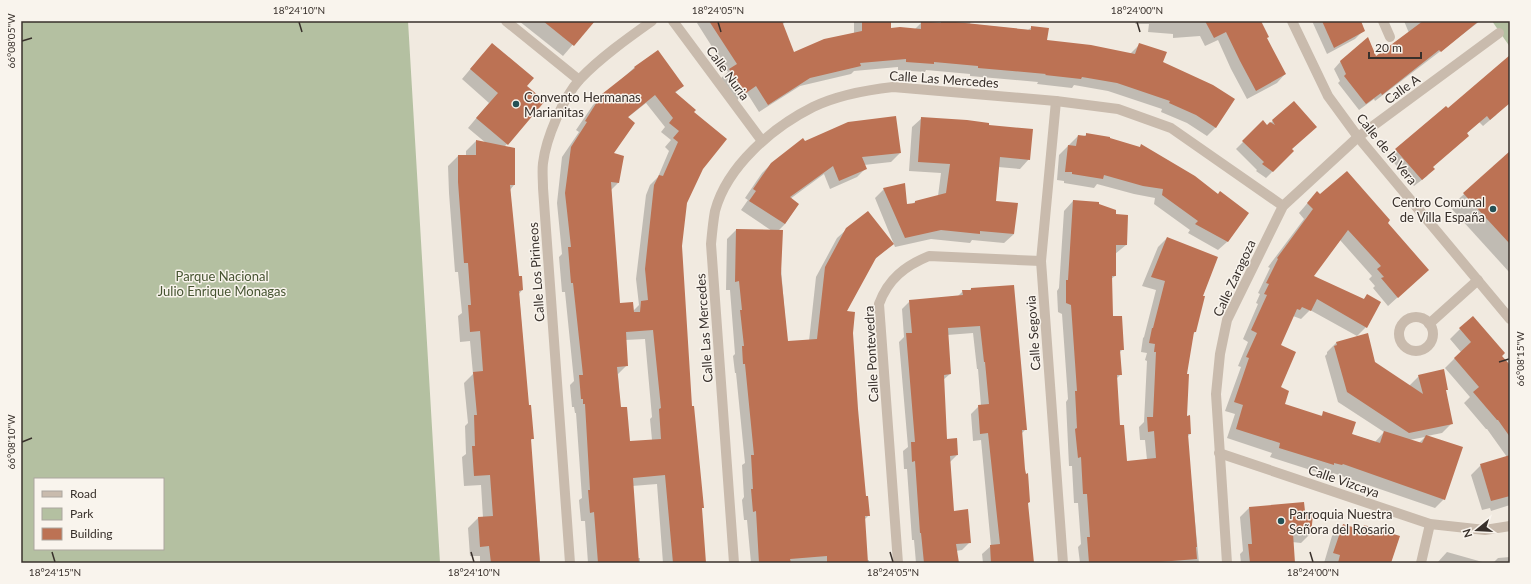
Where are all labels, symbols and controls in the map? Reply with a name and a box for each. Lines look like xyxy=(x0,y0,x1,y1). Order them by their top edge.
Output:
text: 18°24'10"N xyxy=(273,4,325,16)
text: 18°24'05"N xyxy=(692,4,744,16)
text: 18°24'00"N xyxy=(1111,4,1163,16)
text: 66°08'05"W xyxy=(5,13,17,69)
scale bar xyxy=(1369,34,1421,60)
text: 20 m xyxy=(1375,40,1402,55)
street label: Calle Nuria xyxy=(703,43,753,103)
street label: Calle Las Mercedes xyxy=(889,67,1000,91)
street label: Calle A xyxy=(1381,71,1423,107)
place label: Convento Hermanas Marianitas xyxy=(524,89,641,120)
marker: Convento Hermanas Marianitas xyxy=(511,99,521,109)
street label: Calle de la Vera xyxy=(1353,110,1421,188)
place label: Centro Comunal de Villa España xyxy=(1392,194,1485,225)
marker: Centro Comunal de Villa España xyxy=(1488,204,1498,214)
street label: Calle Los Pirineos xyxy=(525,221,547,322)
street label: Calle Zaragoza xyxy=(1209,237,1259,319)
park label: Parque Nacional Julio Enrique Monagas xyxy=(158,268,287,299)
street label: Calle Las Mercedes xyxy=(692,272,716,383)
street label: Calle Segovia xyxy=(1022,295,1044,371)
street label: Calle Pontevedra xyxy=(860,305,882,403)
text: 66°08'15"W xyxy=(1514,331,1526,387)
text: 66°08'10"W xyxy=(5,414,17,470)
street label: Calle Vizcaya xyxy=(1306,461,1382,501)
legend xyxy=(34,478,164,550)
text: Road xyxy=(70,486,97,501)
text: Park xyxy=(70,506,94,521)
place label: Parroquia Nuestra Señora del Rosario xyxy=(1289,506,1395,537)
north arrow xyxy=(1457,510,1497,550)
marker: Parroquia Nuestra Señora del Rosario xyxy=(1276,516,1286,526)
text: Building xyxy=(70,526,113,541)
text: N xyxy=(1460,527,1475,539)
text: 18°24'15"N xyxy=(29,566,81,578)
text: 18°24'10"N xyxy=(448,566,500,578)
text: 18°24'05"N xyxy=(867,566,919,578)
text: 18°24'00"N xyxy=(1287,566,1339,578)

